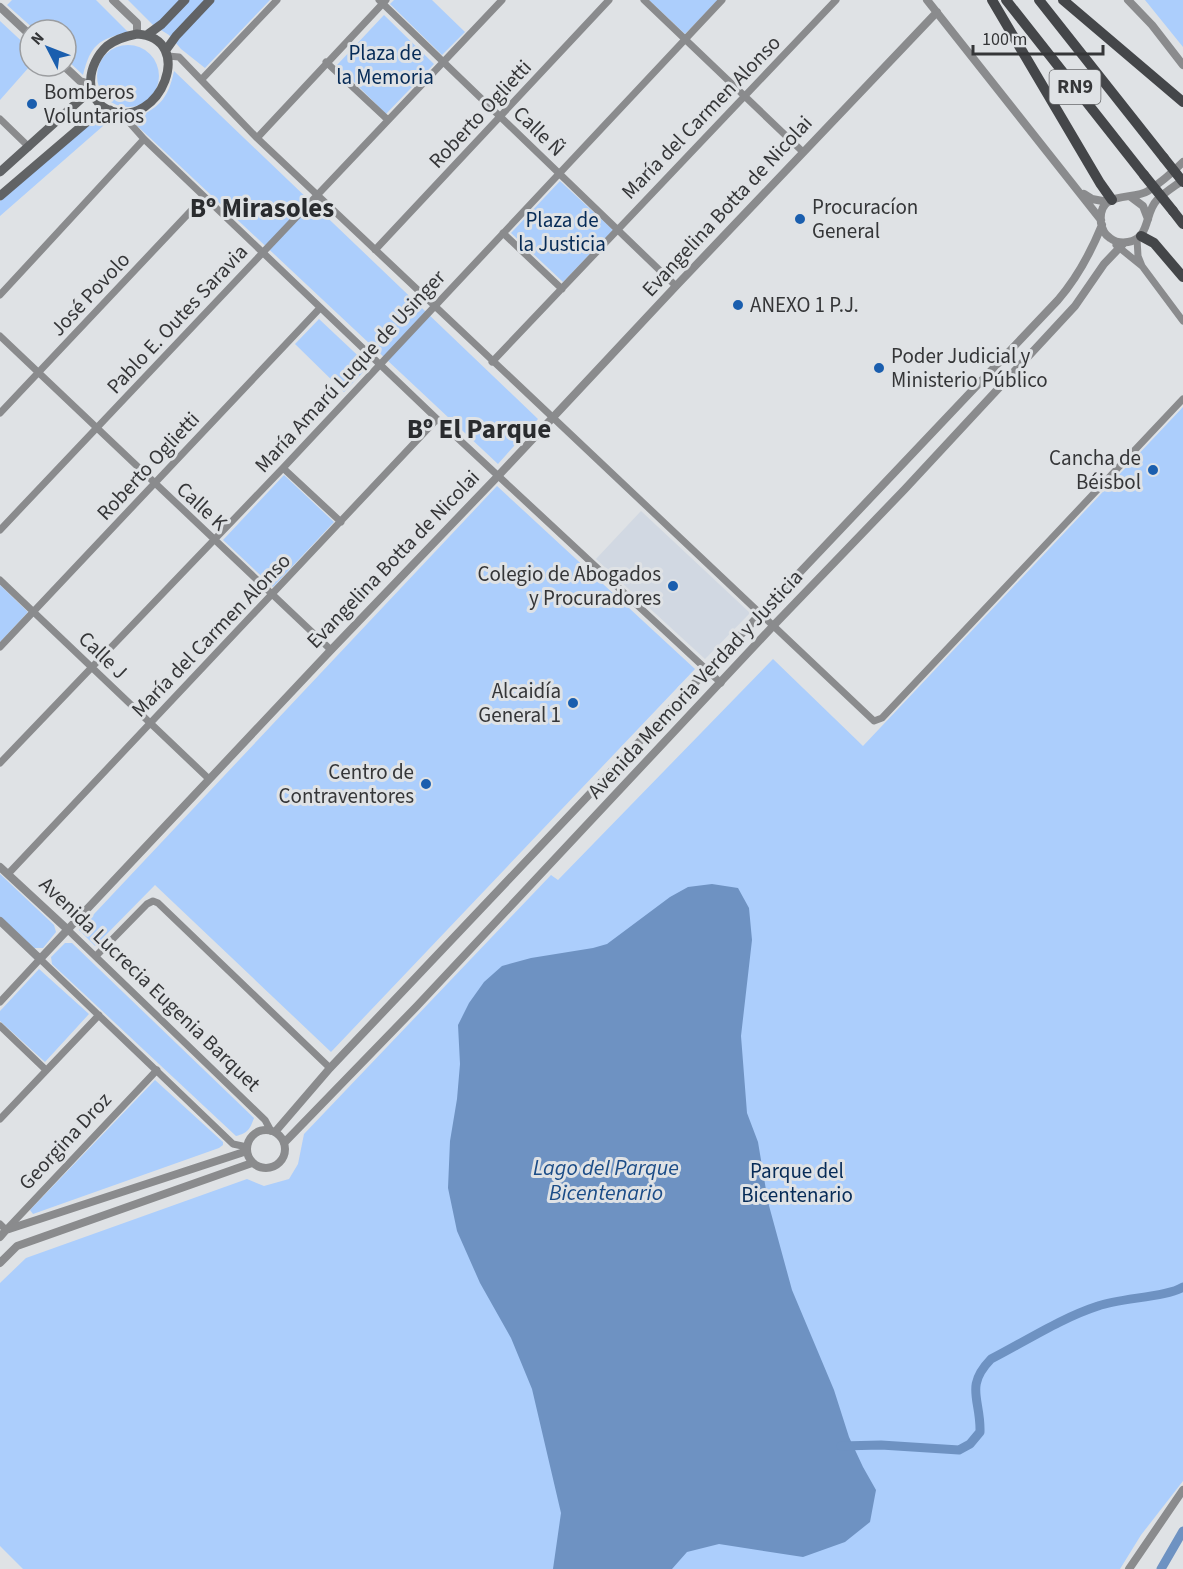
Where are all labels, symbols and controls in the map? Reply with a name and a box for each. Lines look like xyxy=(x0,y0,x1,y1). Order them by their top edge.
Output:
north arrow xyxy=(18,18,78,78)
scale bar xyxy=(973,18,1104,56)
text: N xyxy=(26,27,49,50)
text: 100 m xyxy=(982,27,1027,52)
street label: María del Carmen Alonso xyxy=(615,28,787,206)
park label: Plaza de la Memoria xyxy=(336,38,434,92)
street label: Roberto Oglietti xyxy=(422,53,538,175)
road number: RN9 xyxy=(1050,70,1100,104)
place label: Bomberos Voluntarios xyxy=(44,77,144,131)
marker: Bomberos Voluntarios xyxy=(25,97,39,111)
street label: Calle Ñ xyxy=(506,99,572,163)
street label: Evangelina Botta de Nicolai xyxy=(635,109,819,303)
district label: Bº Mirasoles xyxy=(190,189,334,228)
place label: Procuracíon General xyxy=(812,192,918,246)
park label: Plaza de la Justicia xyxy=(518,205,606,259)
marker: Procuracíon General xyxy=(793,212,807,226)
street label: Pablo E. Outes Saravia xyxy=(100,237,254,401)
street label: José Povolo xyxy=(43,245,137,343)
street label: María Amarú Luque de Usinger xyxy=(248,262,453,479)
place label: ANEXO 1 P.J. xyxy=(750,290,859,320)
marker: ANEXO 1 P.J. xyxy=(731,298,745,312)
place label: Poder Judicial y Ministerio Público xyxy=(891,341,1048,395)
marker: Poder Judicial y Ministerio Público xyxy=(872,361,886,375)
street label: Roberto Oglietti xyxy=(90,405,206,527)
district label: Bº El Parque xyxy=(407,410,551,449)
place label: Cancha de Béisbol xyxy=(1049,443,1141,497)
street label: Evangelina Botta de Nicolai xyxy=(300,463,486,655)
marker: Cancha de Béisbol xyxy=(1146,463,1160,477)
street label: Calle K xyxy=(170,475,235,538)
street label: María del Carmen Alonso xyxy=(125,546,297,724)
place label: Colegio de Abogados y Procuradores xyxy=(477,559,661,613)
street label: Avenida Memoria Verdad y Justicia xyxy=(580,563,810,805)
marker: Colegio de Abogados y Procuradores xyxy=(666,579,680,593)
street label: Calle J xyxy=(72,624,134,686)
place label: Alcaidía General 1 xyxy=(478,676,561,730)
marker: Alcaidía General 1 xyxy=(566,696,580,710)
place label: Centro de Contraventores xyxy=(279,757,414,811)
marker: Centro de Contraventores xyxy=(419,777,433,791)
street label: Avenida Lucrecia Eugenia Barquet xyxy=(33,870,267,1098)
street label: Georgina Droz xyxy=(12,1085,118,1197)
water label: Lago del Parque Bicentenario xyxy=(533,1152,679,1209)
park label: Parque del Bicentenario xyxy=(741,1156,853,1210)

